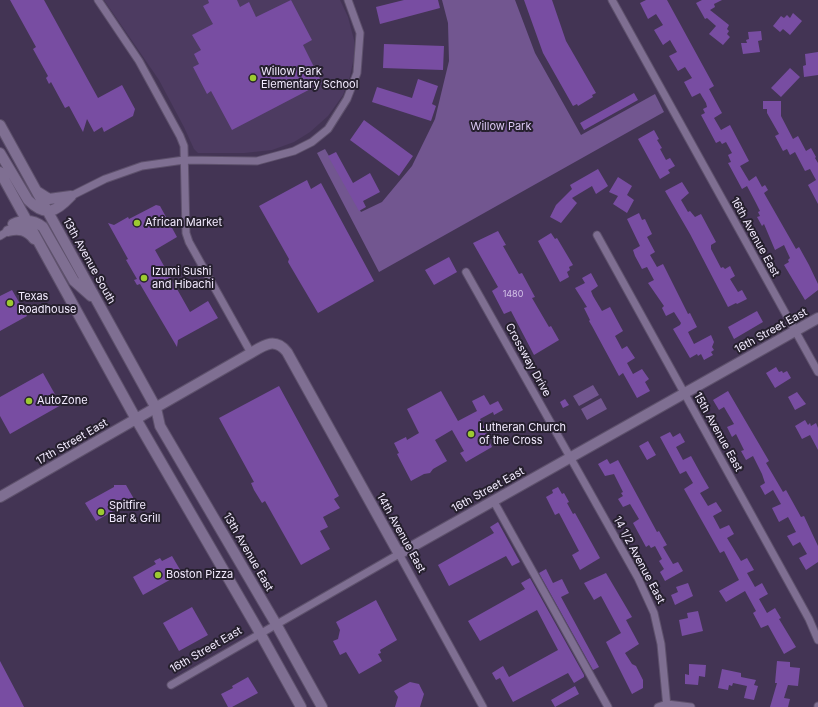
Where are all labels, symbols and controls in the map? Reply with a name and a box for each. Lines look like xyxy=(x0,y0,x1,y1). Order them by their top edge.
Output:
place label: Willow Park Elementary School xyxy=(261,65,358,91)
marker: Willow Park Elementary School xyxy=(248,73,258,83)
park label: Willow Park xyxy=(471,120,531,134)
street label: 16th Avenue East xyxy=(728,195,782,279)
street label: 13th Avenue South xyxy=(60,216,118,306)
place label: African Market xyxy=(145,216,222,230)
marker: African Market xyxy=(132,218,142,228)
place label: Izumi Sushi and Hibachi xyxy=(152,265,214,291)
marker: Izumi Sushi and Hibachi xyxy=(139,273,149,283)
house number: 1480 xyxy=(503,289,523,299)
place label: Texas Roadhouse xyxy=(18,290,76,316)
marker: Texas Roadhouse xyxy=(5,298,15,308)
street label: 16th Street East xyxy=(732,306,810,356)
street label: Crossway Drive xyxy=(502,321,554,399)
street label: 15th Avenue East xyxy=(691,390,745,474)
place label: AutoZone xyxy=(37,394,88,408)
marker: AutoZone xyxy=(24,396,34,406)
street label: 17th Street East xyxy=(34,416,110,468)
place label: Lutheran Church of the Cross xyxy=(479,421,566,447)
marker: Lutheran Church of the Cross xyxy=(466,429,476,439)
street label: 16th Street East xyxy=(449,465,527,515)
street label: 14th Avenue East xyxy=(374,491,428,575)
place label: Spitfire Bar & Grill xyxy=(109,499,160,525)
marker: Spitfire Bar & Grill xyxy=(96,507,106,517)
street label: 13th Avenue East xyxy=(220,510,276,594)
street label: 14 1/2 Avenue East xyxy=(610,514,668,606)
place label: Boston Pizza xyxy=(166,568,233,582)
marker: Boston Pizza xyxy=(153,570,163,580)
street label: 16th Street East xyxy=(168,624,244,676)

